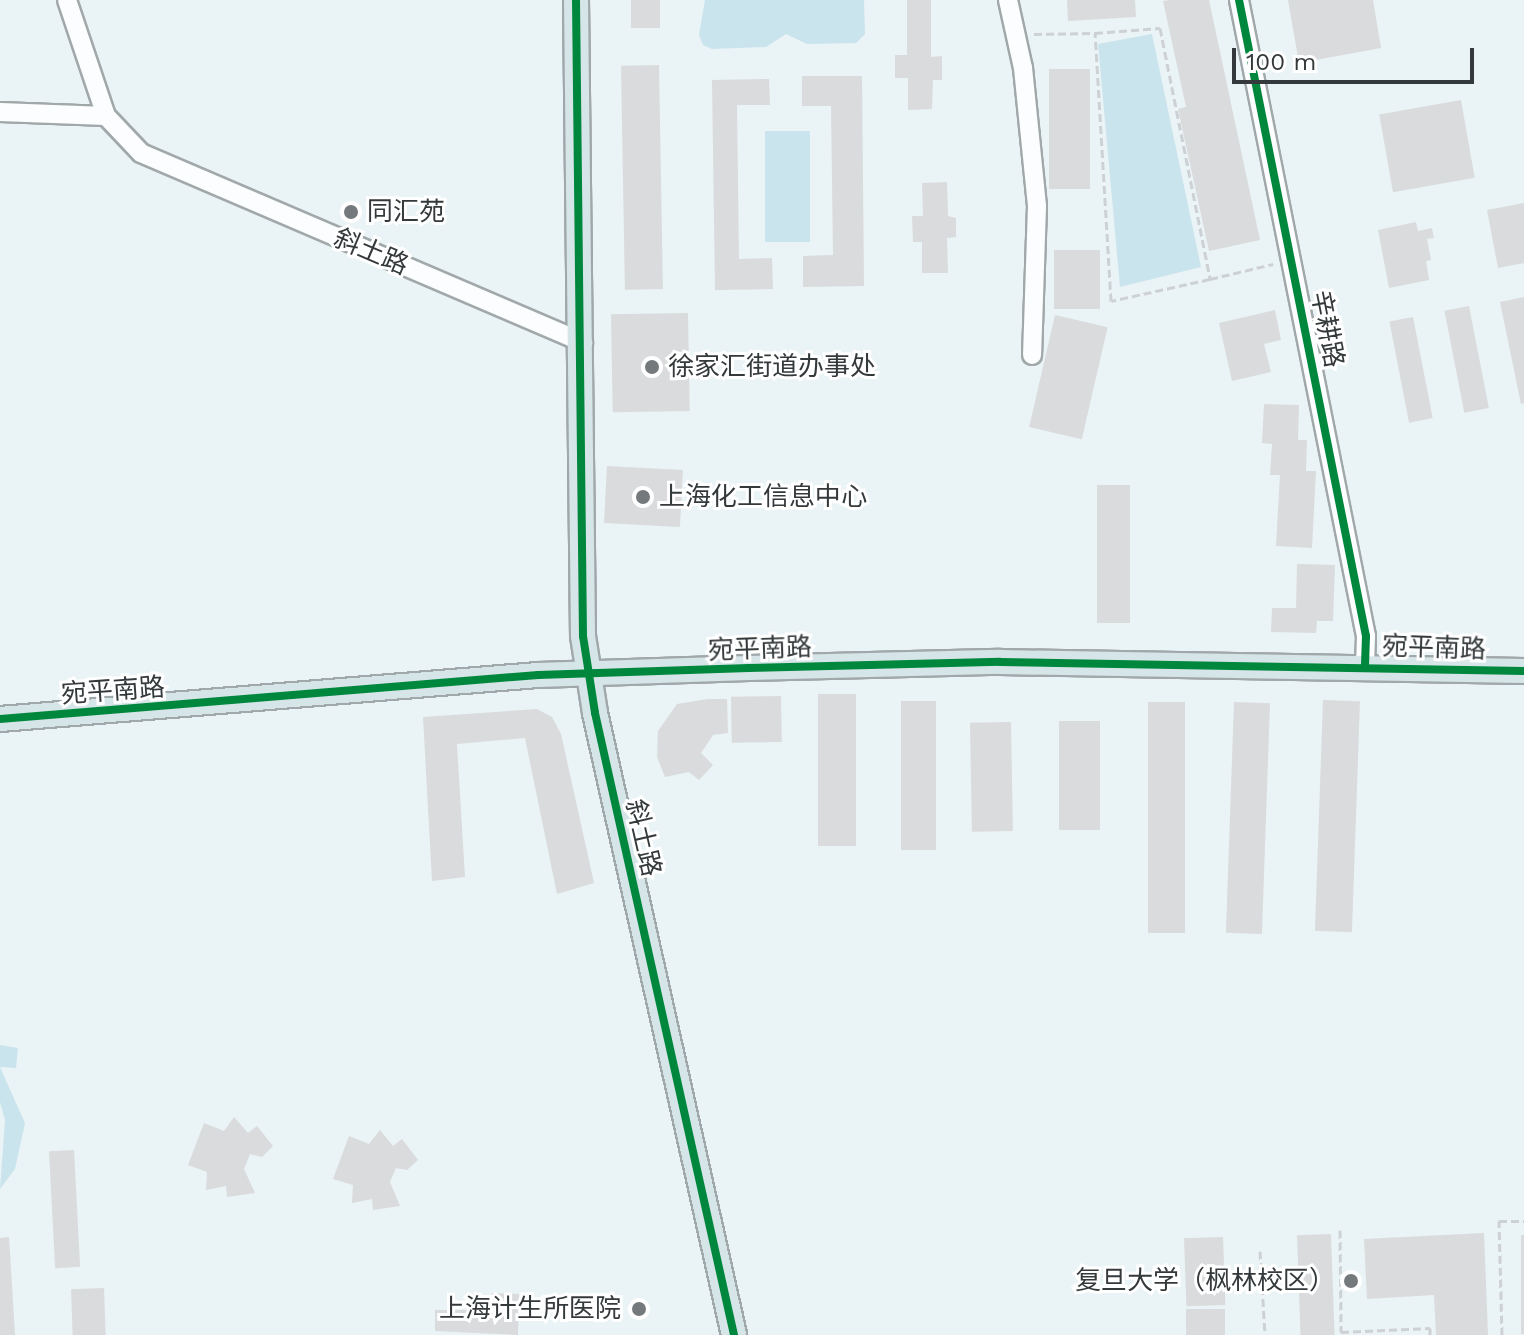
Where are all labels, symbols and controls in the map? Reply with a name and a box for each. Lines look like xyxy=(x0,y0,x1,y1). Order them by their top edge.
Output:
scale bar xyxy=(1236,32,1478,82)
text: 100 m xyxy=(1246,48,1316,76)
place label: 同汇苑 xyxy=(367,196,445,228)
marker: 同汇苑 xyxy=(342,203,360,221)
street label: 斜土路 xyxy=(329,222,413,282)
street label: 辛耕路 xyxy=(1304,288,1350,370)
place label: 徐家汇街道办事处 xyxy=(668,351,876,383)
marker: 徐家汇街道办事处 xyxy=(643,358,661,376)
place label: 上海化工信息中心 xyxy=(659,481,867,513)
marker: 上海化工信息中心 xyxy=(634,488,652,506)
street label: 宛平南路 xyxy=(1381,631,1487,665)
street label: 宛平南路 xyxy=(707,632,813,666)
street label: 宛平南路 xyxy=(60,672,166,710)
street label: 斜土路 xyxy=(619,796,667,880)
place label: 复旦大学（枫林校区） xyxy=(1075,1265,1335,1297)
marker: 复旦大学（枫林校区） xyxy=(1342,1272,1360,1290)
place label: 上海计生所医院 xyxy=(439,1293,621,1325)
marker: 上海计生所医院 xyxy=(628,1298,650,1320)

